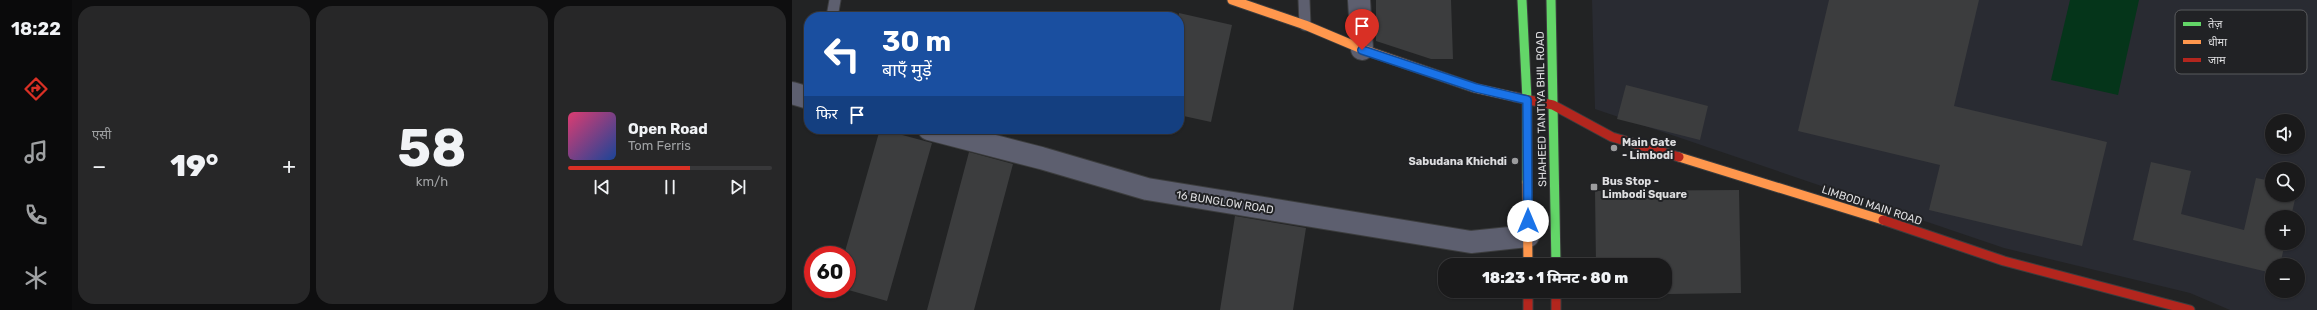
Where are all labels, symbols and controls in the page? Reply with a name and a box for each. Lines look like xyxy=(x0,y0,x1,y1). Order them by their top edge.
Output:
pin xyxy=(1345,9,1379,50)
legend xyxy=(2175,10,2307,74)
icon: arrive xyxy=(1351,15,1373,37)
text: 18:22 xyxy=(11,18,61,40)
text: तेज़ xyxy=(2208,18,2223,31)
text: 30 m xyxy=(882,25,951,58)
icon: left xyxy=(816,28,868,80)
street label: SHAHEED TANTIYA BHIL ROAD xyxy=(1534,31,1549,187)
text: धीमा xyxy=(2208,36,2227,49)
text: जाम xyxy=(2208,54,2226,67)
text: बाएँ मुड़ें xyxy=(882,59,932,81)
icon: directions xyxy=(22,75,50,103)
icon: arrive xyxy=(846,104,868,126)
text: फिर xyxy=(816,105,838,123)
map controls xyxy=(2265,114,2305,298)
button: sound xyxy=(2265,114,2305,154)
text: 58 xyxy=(398,117,466,179)
text: Open Road xyxy=(628,120,708,138)
text: एसी xyxy=(92,127,111,142)
place label: Main Gate - Limbodi xyxy=(1622,136,1677,162)
icon: music xyxy=(22,138,50,166)
text: Tom Ferris xyxy=(628,138,691,153)
marker: Main Gate - Limbodi xyxy=(1609,143,1619,153)
text: 19° xyxy=(170,148,218,184)
text: − xyxy=(92,153,106,180)
text: + xyxy=(282,153,296,180)
place label: Sabudana Khichdi xyxy=(1409,155,1507,168)
marker: Sabudana Khichdi xyxy=(1510,156,1520,166)
button: search xyxy=(2265,162,2305,202)
text: km/h xyxy=(416,174,448,189)
place label: Bus Stop - Limbodi Square xyxy=(1602,175,1688,201)
icon: previous xyxy=(591,176,613,198)
icon: pause xyxy=(659,176,681,198)
icon: next xyxy=(727,176,749,198)
marker: Bus Stop - Limbodi Square xyxy=(1589,182,1599,192)
street label: LIMBODI MAIN ROAD xyxy=(1820,183,1924,228)
street label: 16 BUNGLOW ROAD xyxy=(1175,188,1275,217)
position arrow xyxy=(1507,200,1549,242)
icon: phone xyxy=(22,201,50,229)
button: + xyxy=(2265,210,2305,250)
speed limit sign: 60 xyxy=(804,246,856,298)
button: − xyxy=(2265,258,2305,298)
icon: climate xyxy=(22,264,50,292)
text: 18:23 · 1 मिनट · 80 m xyxy=(1482,269,1628,287)

